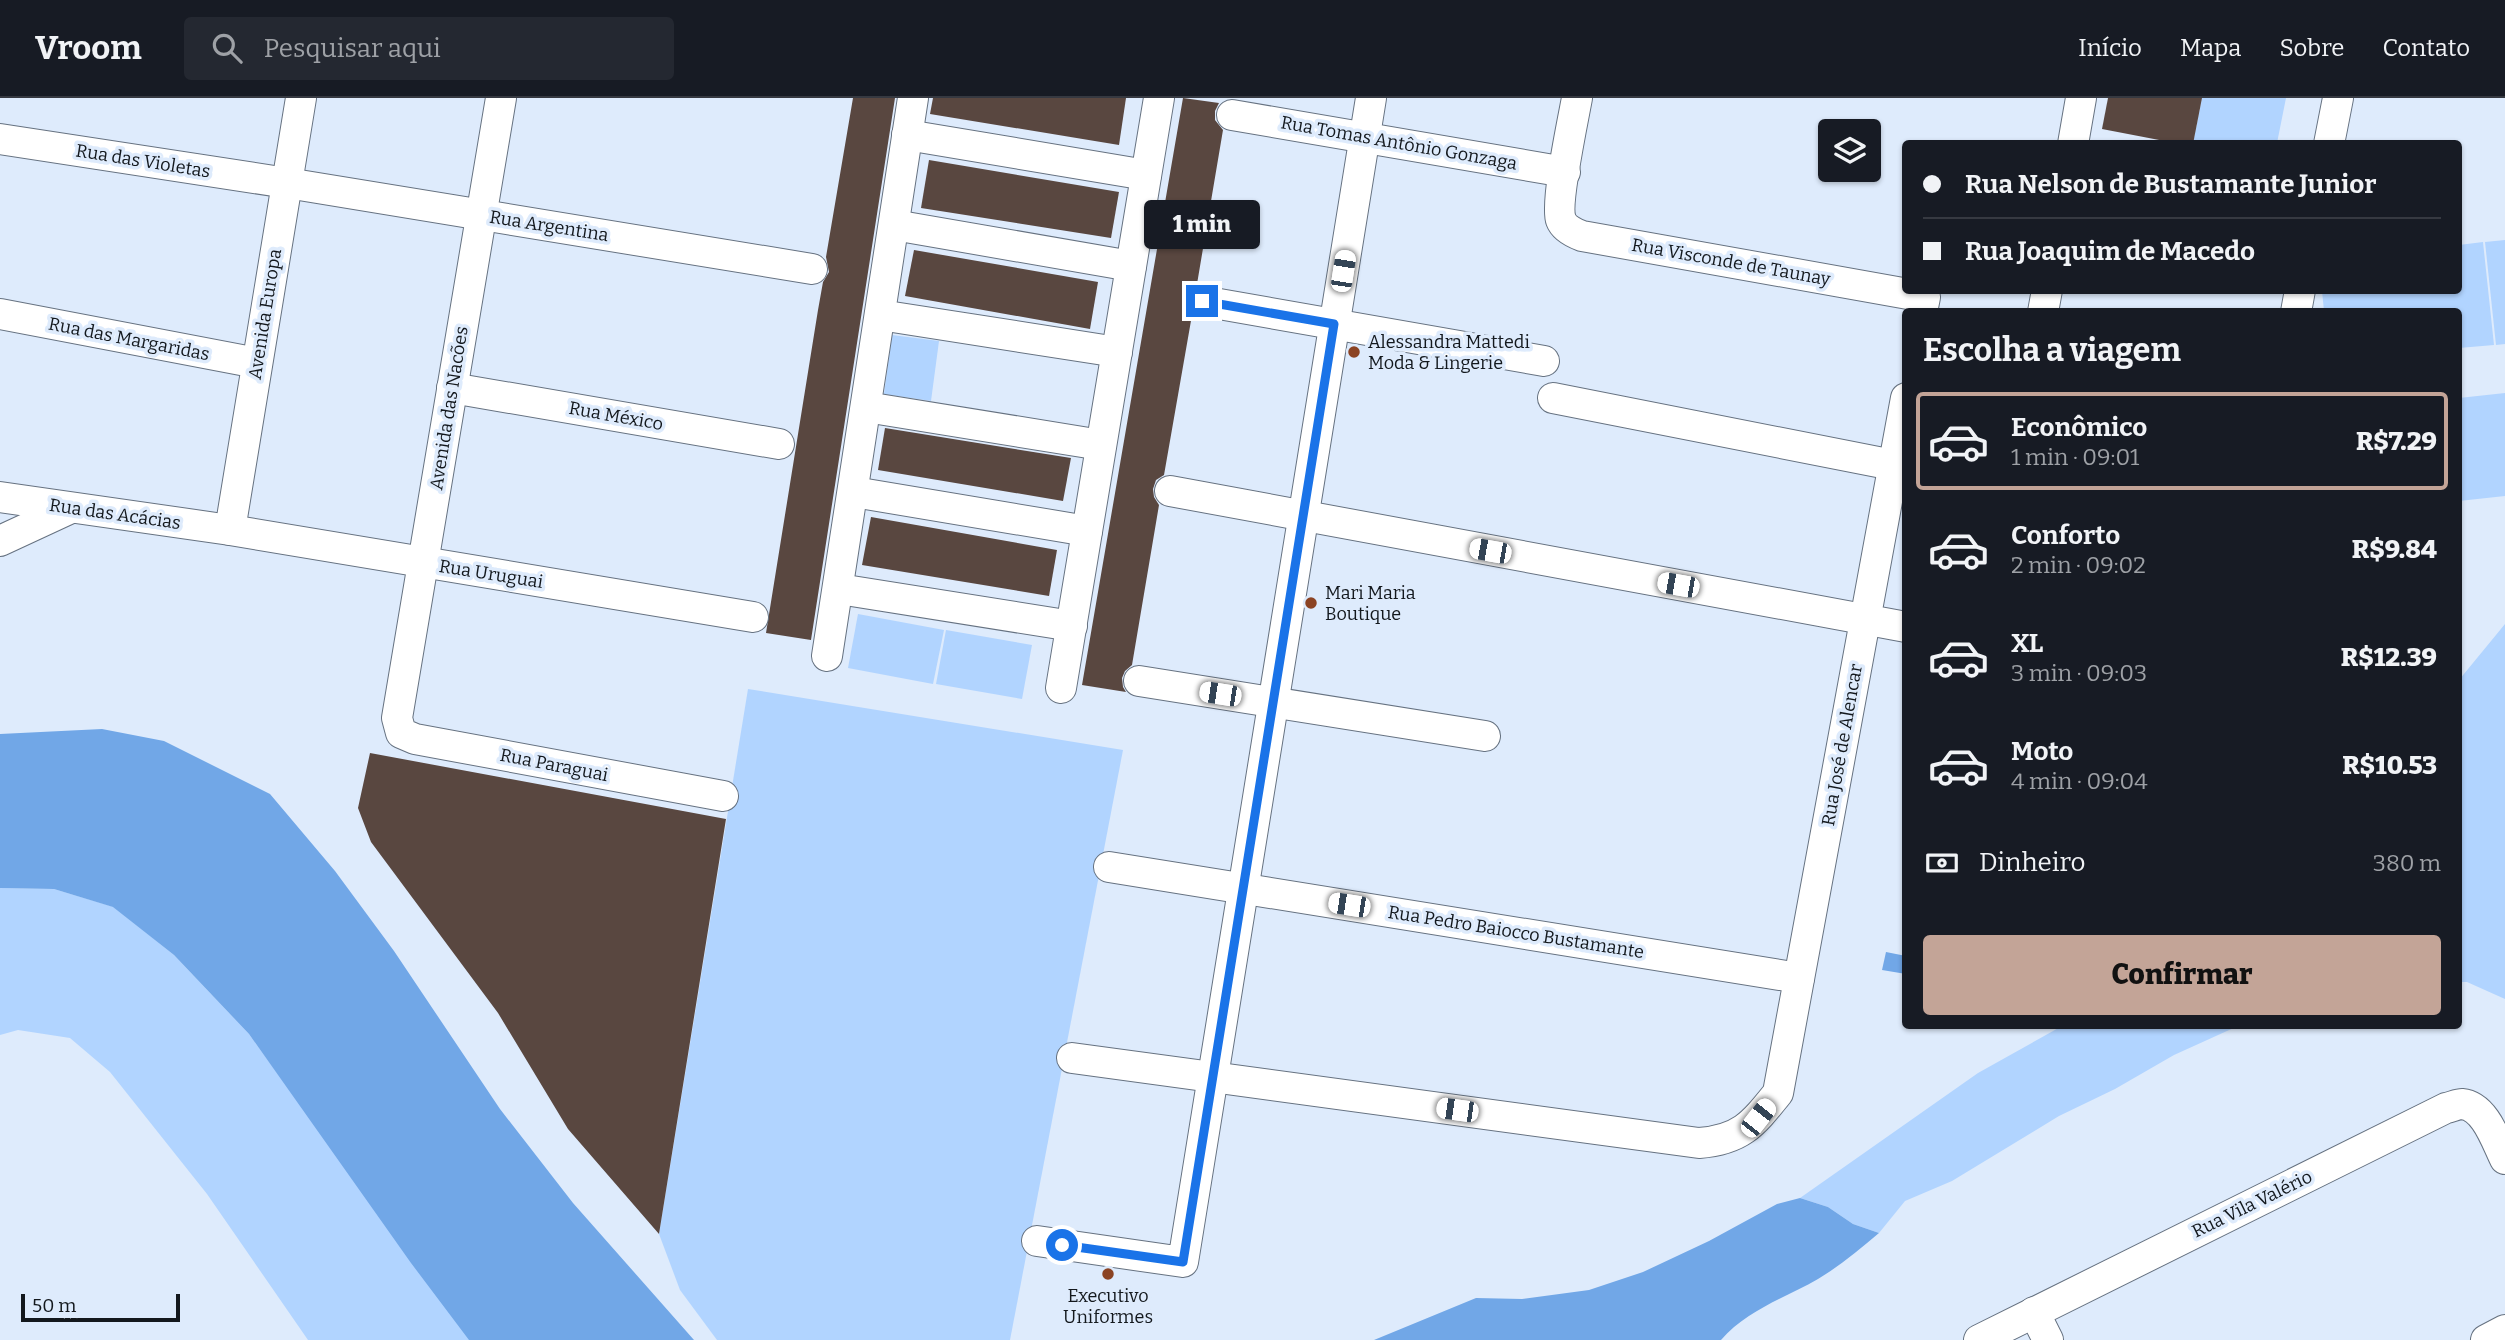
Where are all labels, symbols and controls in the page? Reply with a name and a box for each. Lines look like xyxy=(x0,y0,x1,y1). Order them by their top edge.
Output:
search box xyxy=(184,17,674,80)
text: Vroom xyxy=(35,28,142,68)
icon: search xyxy=(208,29,246,67)
text: Pesquisar aqui xyxy=(264,33,441,64)
text: Início xyxy=(2078,34,2142,62)
text: Mapa xyxy=(2180,34,2241,62)
text: Sobre xyxy=(2279,34,2344,62)
text: Contato xyxy=(2382,34,2470,62)
street label: Rua Tomas Antônio Gonzaga xyxy=(1279,111,1519,175)
map controls xyxy=(1818,119,1881,182)
button: layers xyxy=(1818,119,1881,182)
street label: Rua das Violetas xyxy=(74,140,212,182)
text: Rua Nelson de Bustamante Junior xyxy=(1965,169,2376,200)
callout: 1 min xyxy=(1144,200,1260,248)
street label: Rua Argentina xyxy=(488,206,610,246)
text: 1 min xyxy=(1173,210,1231,238)
street label: Rua Visconde de Taunay xyxy=(1630,234,1833,290)
text: Rua Joaquim de Macedo xyxy=(1965,236,2255,267)
street label: Avenida Europa xyxy=(244,247,286,381)
car xyxy=(1330,249,1357,293)
route end xyxy=(1186,285,1218,317)
street label: Rua das Margaridas xyxy=(47,313,211,365)
street label: Avenida das Nacões xyxy=(425,325,473,491)
place label: Alessandra Mattedi Moda & Lingerie xyxy=(1368,331,1530,374)
text: Escolha a viagem xyxy=(1923,331,2181,369)
marker: Alessandra Mattedi Moda & Lingerie xyxy=(1346,344,1362,360)
street label: Rua México xyxy=(567,397,665,435)
icon: car xyxy=(1927,410,1990,473)
text: Econômico xyxy=(2011,412,2147,443)
text: R$7.29 xyxy=(2356,426,2437,457)
text: 1 min · 09:01 xyxy=(2011,443,2139,471)
street label: Rua das Acácias xyxy=(48,494,182,534)
icon: car xyxy=(1927,518,1990,581)
text: Conforto xyxy=(2011,520,2120,551)
text: R$9.84 xyxy=(2352,534,2437,565)
car xyxy=(1468,537,1513,565)
text: 2 min · 09:02 xyxy=(2011,551,2146,579)
street label: Rua Uruguai xyxy=(437,555,545,593)
car xyxy=(1656,571,1701,599)
place label: Mari Maria Boutique xyxy=(1325,582,1416,625)
marker: Mari Maria Boutique xyxy=(1303,595,1319,611)
icon: car xyxy=(1927,626,1990,689)
text: XL xyxy=(2011,628,2043,659)
text: R$12.39 xyxy=(2341,642,2437,673)
text: 3 min · 09:03 xyxy=(2011,659,2147,687)
street label: Rua José de Alencar xyxy=(1817,662,1867,828)
car xyxy=(1198,680,1243,708)
icon: car xyxy=(1927,734,1990,797)
text: Moto xyxy=(2011,736,2073,767)
street label: Rua Paraguai xyxy=(498,744,610,786)
text: R$10.53 xyxy=(2342,750,2437,781)
text: 4 min · 09:04 xyxy=(2011,767,2148,795)
icon: cash xyxy=(1923,844,1961,882)
text: Dinheiro xyxy=(1979,847,2085,878)
text: 380 m xyxy=(2373,849,2441,877)
car xyxy=(1327,891,1372,919)
street label: Rua Pedro Baiocco Bustamante xyxy=(1386,901,1646,963)
button: Confirmar xyxy=(1923,935,2441,1015)
car xyxy=(1737,1095,1780,1141)
car xyxy=(1435,1097,1480,1123)
street label: Rua Vila Valério xyxy=(2188,1165,2316,1243)
route start xyxy=(1046,1229,1078,1261)
marker: Executivo Uniformes xyxy=(1100,1266,1116,1282)
place label: Executivo Uniformes xyxy=(1063,1285,1153,1328)
scale bar xyxy=(21,1291,180,1323)
text: 50 m xyxy=(32,1294,76,1317)

